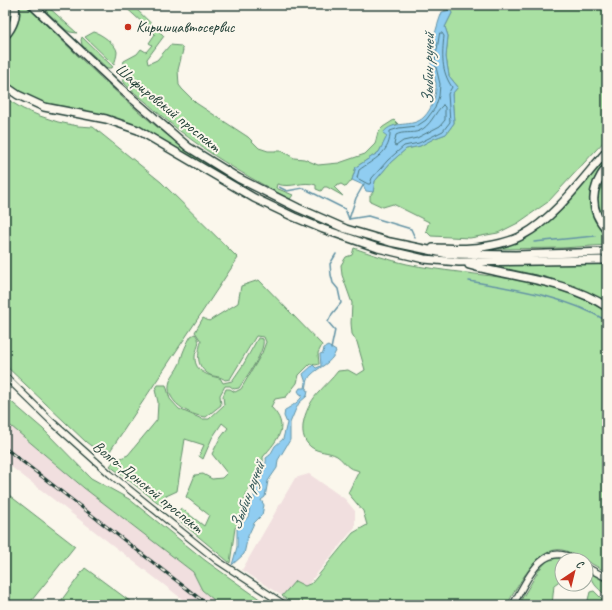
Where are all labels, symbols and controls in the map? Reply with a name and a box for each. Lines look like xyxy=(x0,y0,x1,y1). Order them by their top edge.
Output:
place label: Киришиавтосервис xyxy=(136,17,236,37)
marker: Киришиавтосервис xyxy=(123,22,133,32)
water label: Зыбин ручей xyxy=(417,29,439,105)
street label: Шафировский проспект xyxy=(111,59,226,157)
street label: Волго-Донской проспект xyxy=(89,436,208,538)
water label: Зыбин ручей xyxy=(224,455,271,533)
north arrow xyxy=(554,552,594,592)
text: С xyxy=(574,557,587,572)

